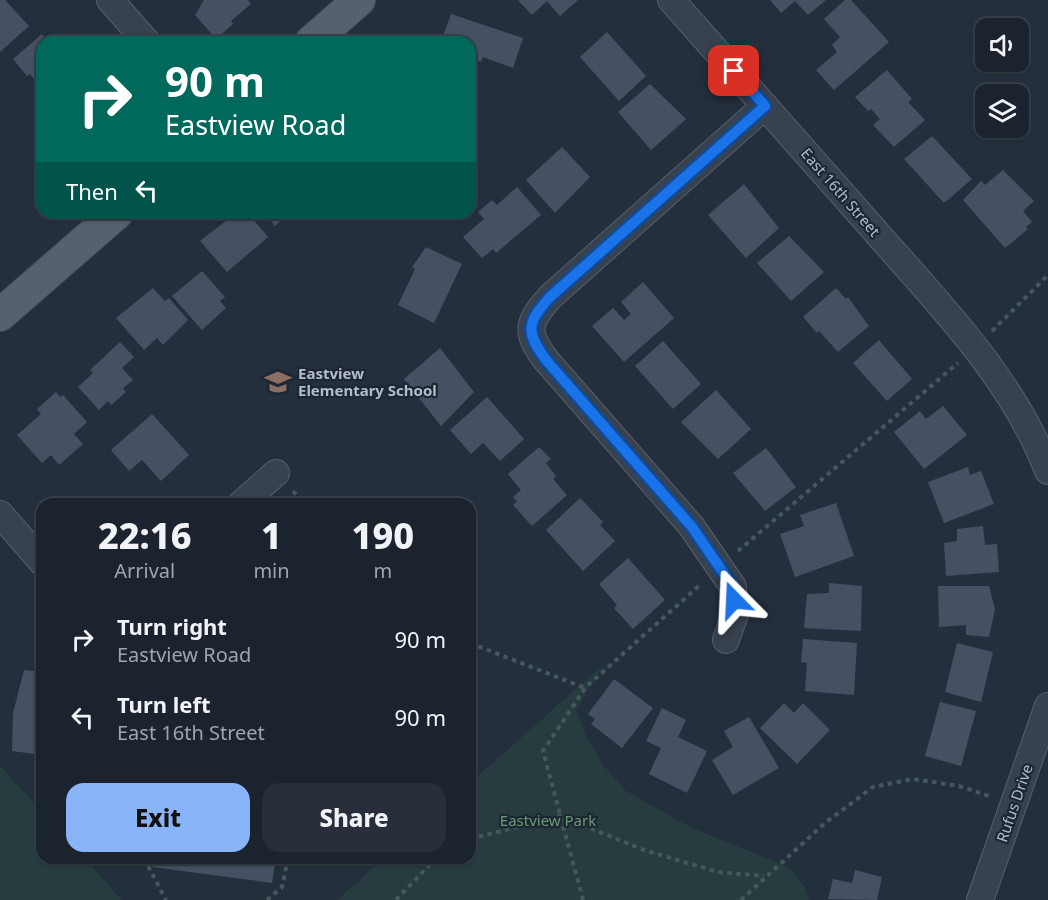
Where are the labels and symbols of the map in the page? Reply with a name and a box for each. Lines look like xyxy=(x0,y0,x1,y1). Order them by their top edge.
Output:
pin xyxy=(708,45,759,96)
street label: East 16th Street xyxy=(797,144,885,241)
place label: Eastview Elementary School xyxy=(298,363,437,400)
school or university icon: Eastview Elementary School xyxy=(263,367,293,397)
position arrow xyxy=(702,568,766,632)
street label: Rufus Drive xyxy=(991,761,1037,845)
park label: Eastview Park xyxy=(500,810,596,830)

